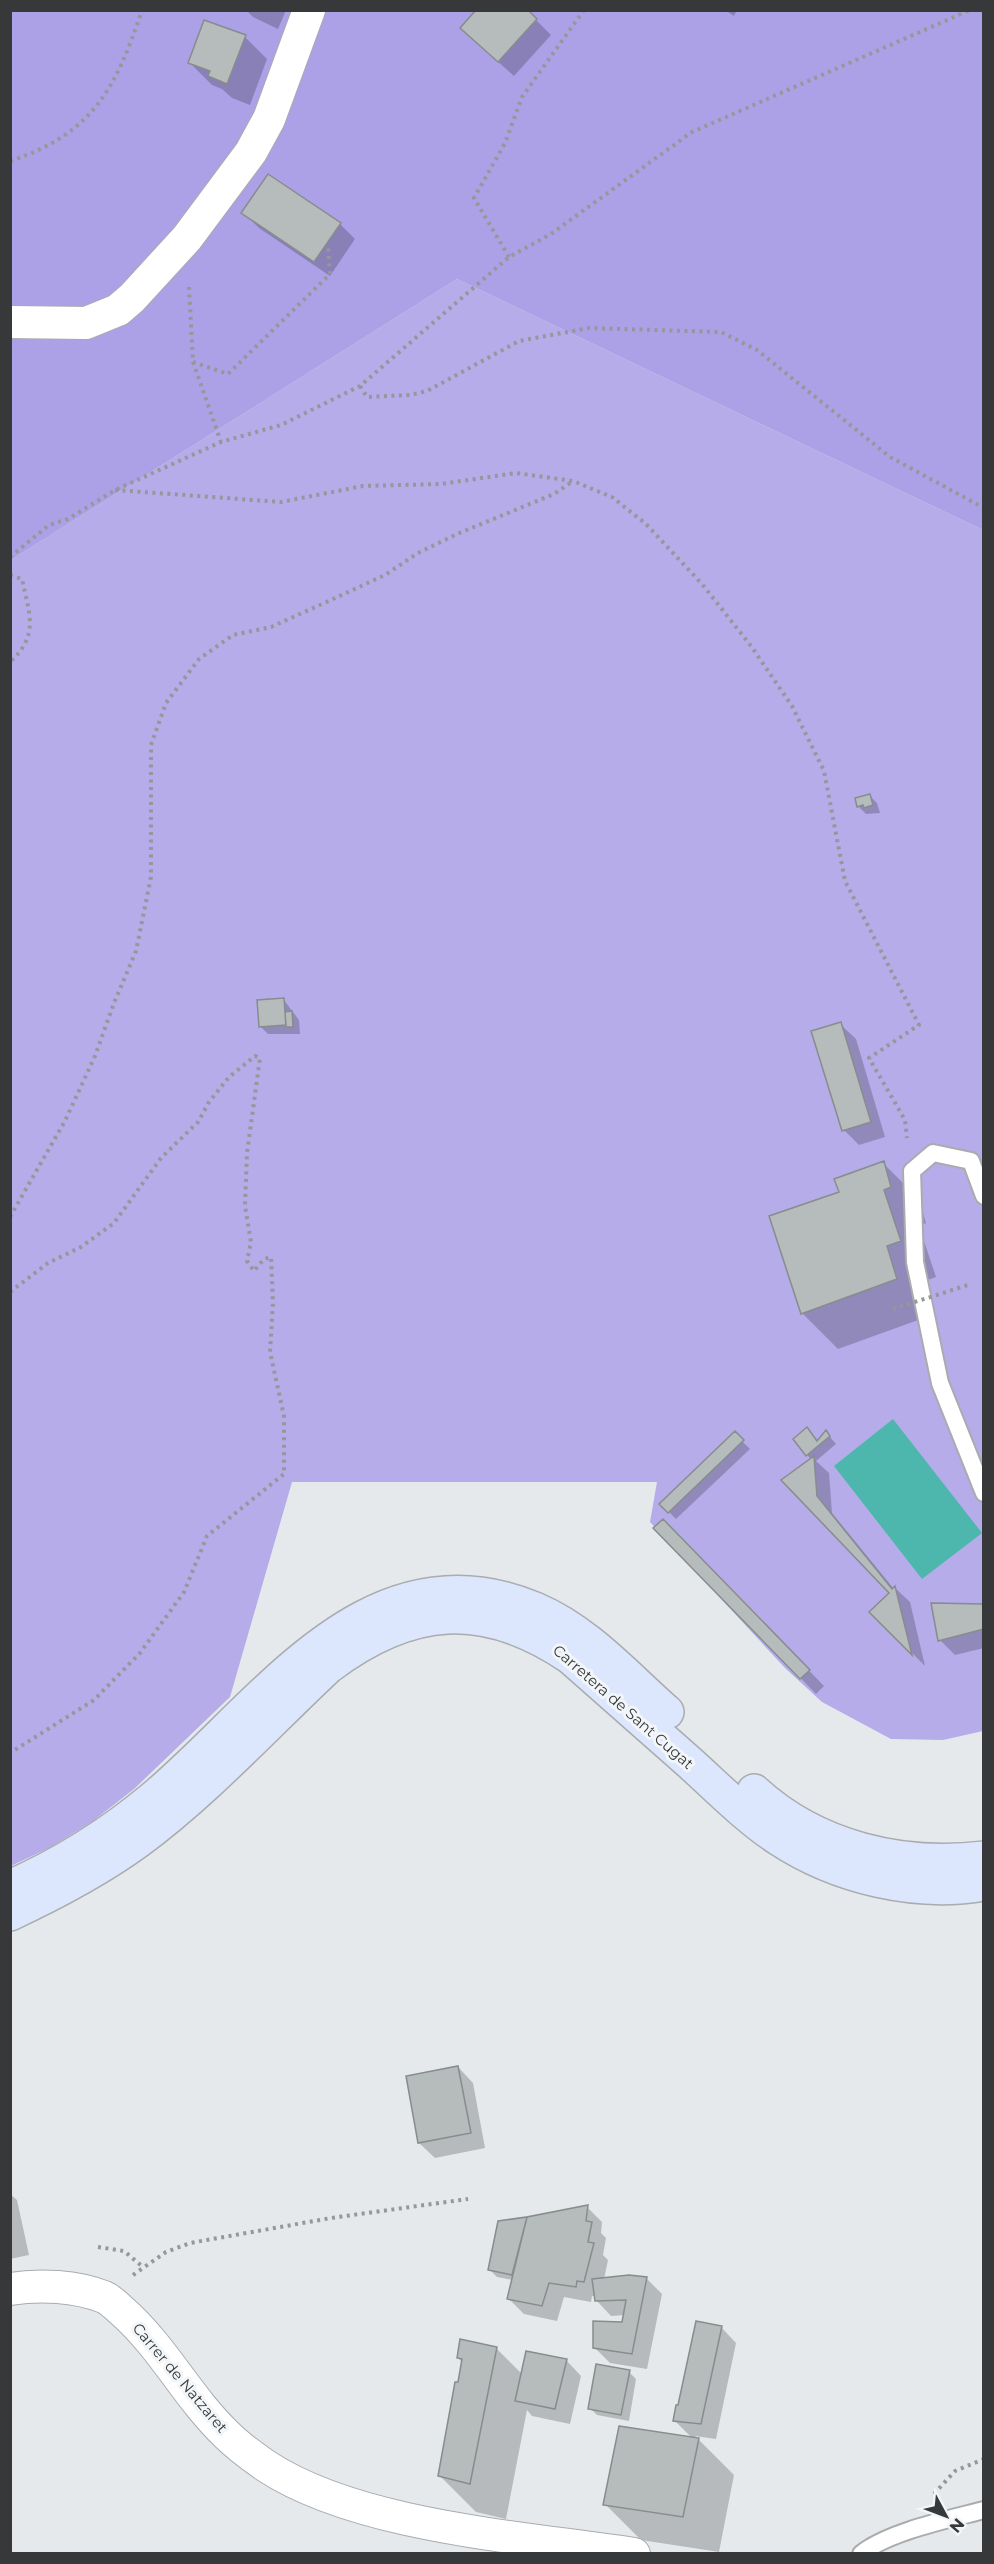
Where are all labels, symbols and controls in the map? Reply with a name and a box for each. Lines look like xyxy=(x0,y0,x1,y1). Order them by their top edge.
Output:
street label: Carretera de Sant Cugat xyxy=(549,1640,698,1773)
street label: Carrer de Natzaret xyxy=(129,2319,232,2437)
north arrow xyxy=(916,2486,976,2546)
text: N xyxy=(946,2514,968,2537)

